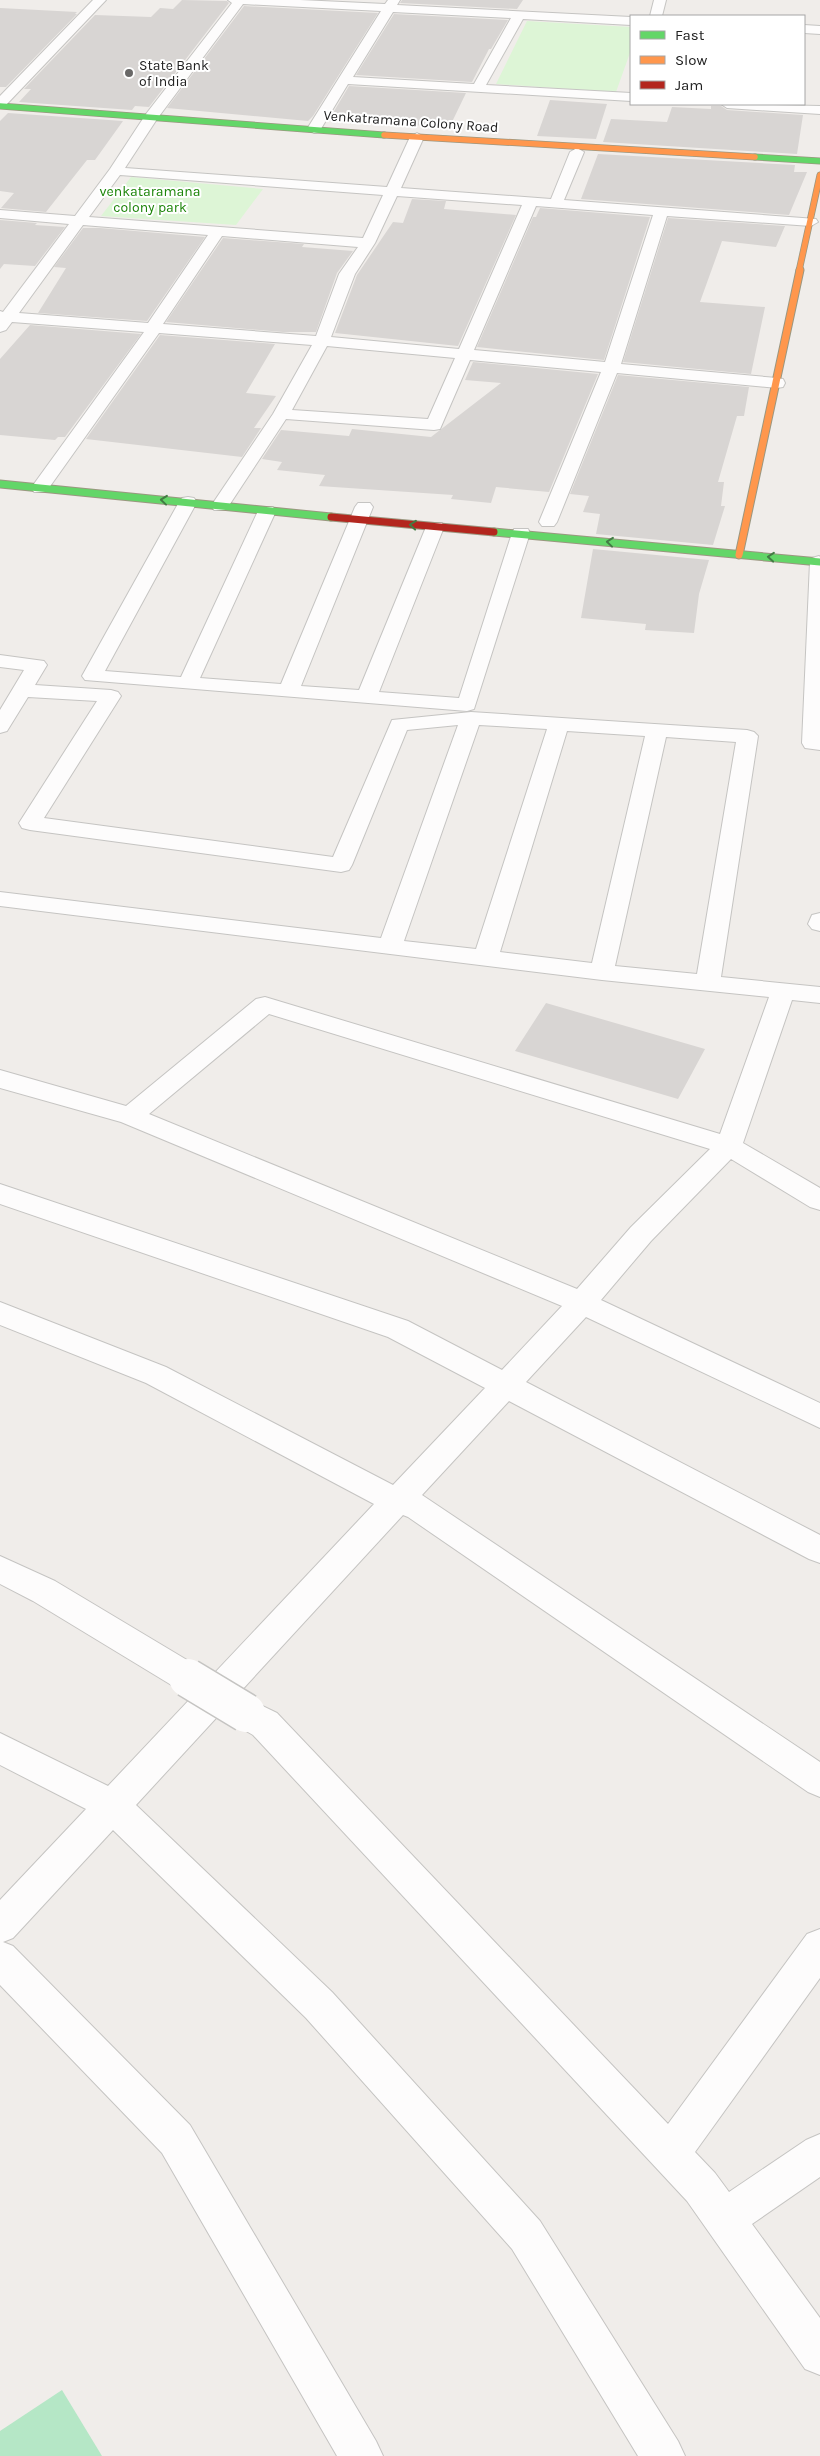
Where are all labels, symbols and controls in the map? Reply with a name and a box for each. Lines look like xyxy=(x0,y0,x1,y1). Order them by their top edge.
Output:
legend xyxy=(630,15,805,105)
text: Fast xyxy=(675,26,705,44)
text: Slow xyxy=(675,51,707,69)
place label: State Bank of India xyxy=(139,57,209,90)
marker: State Bank of India xyxy=(123,67,135,79)
text: Jam xyxy=(675,76,703,94)
street label: Venkatramana Colony Road xyxy=(323,107,499,136)
park label: venkataramana colony park xyxy=(100,183,200,216)
one-way arrow xyxy=(160,495,168,506)
one-way arrow xyxy=(409,520,417,531)
one-way arrow xyxy=(605,537,613,548)
one-way arrow xyxy=(767,552,775,563)

